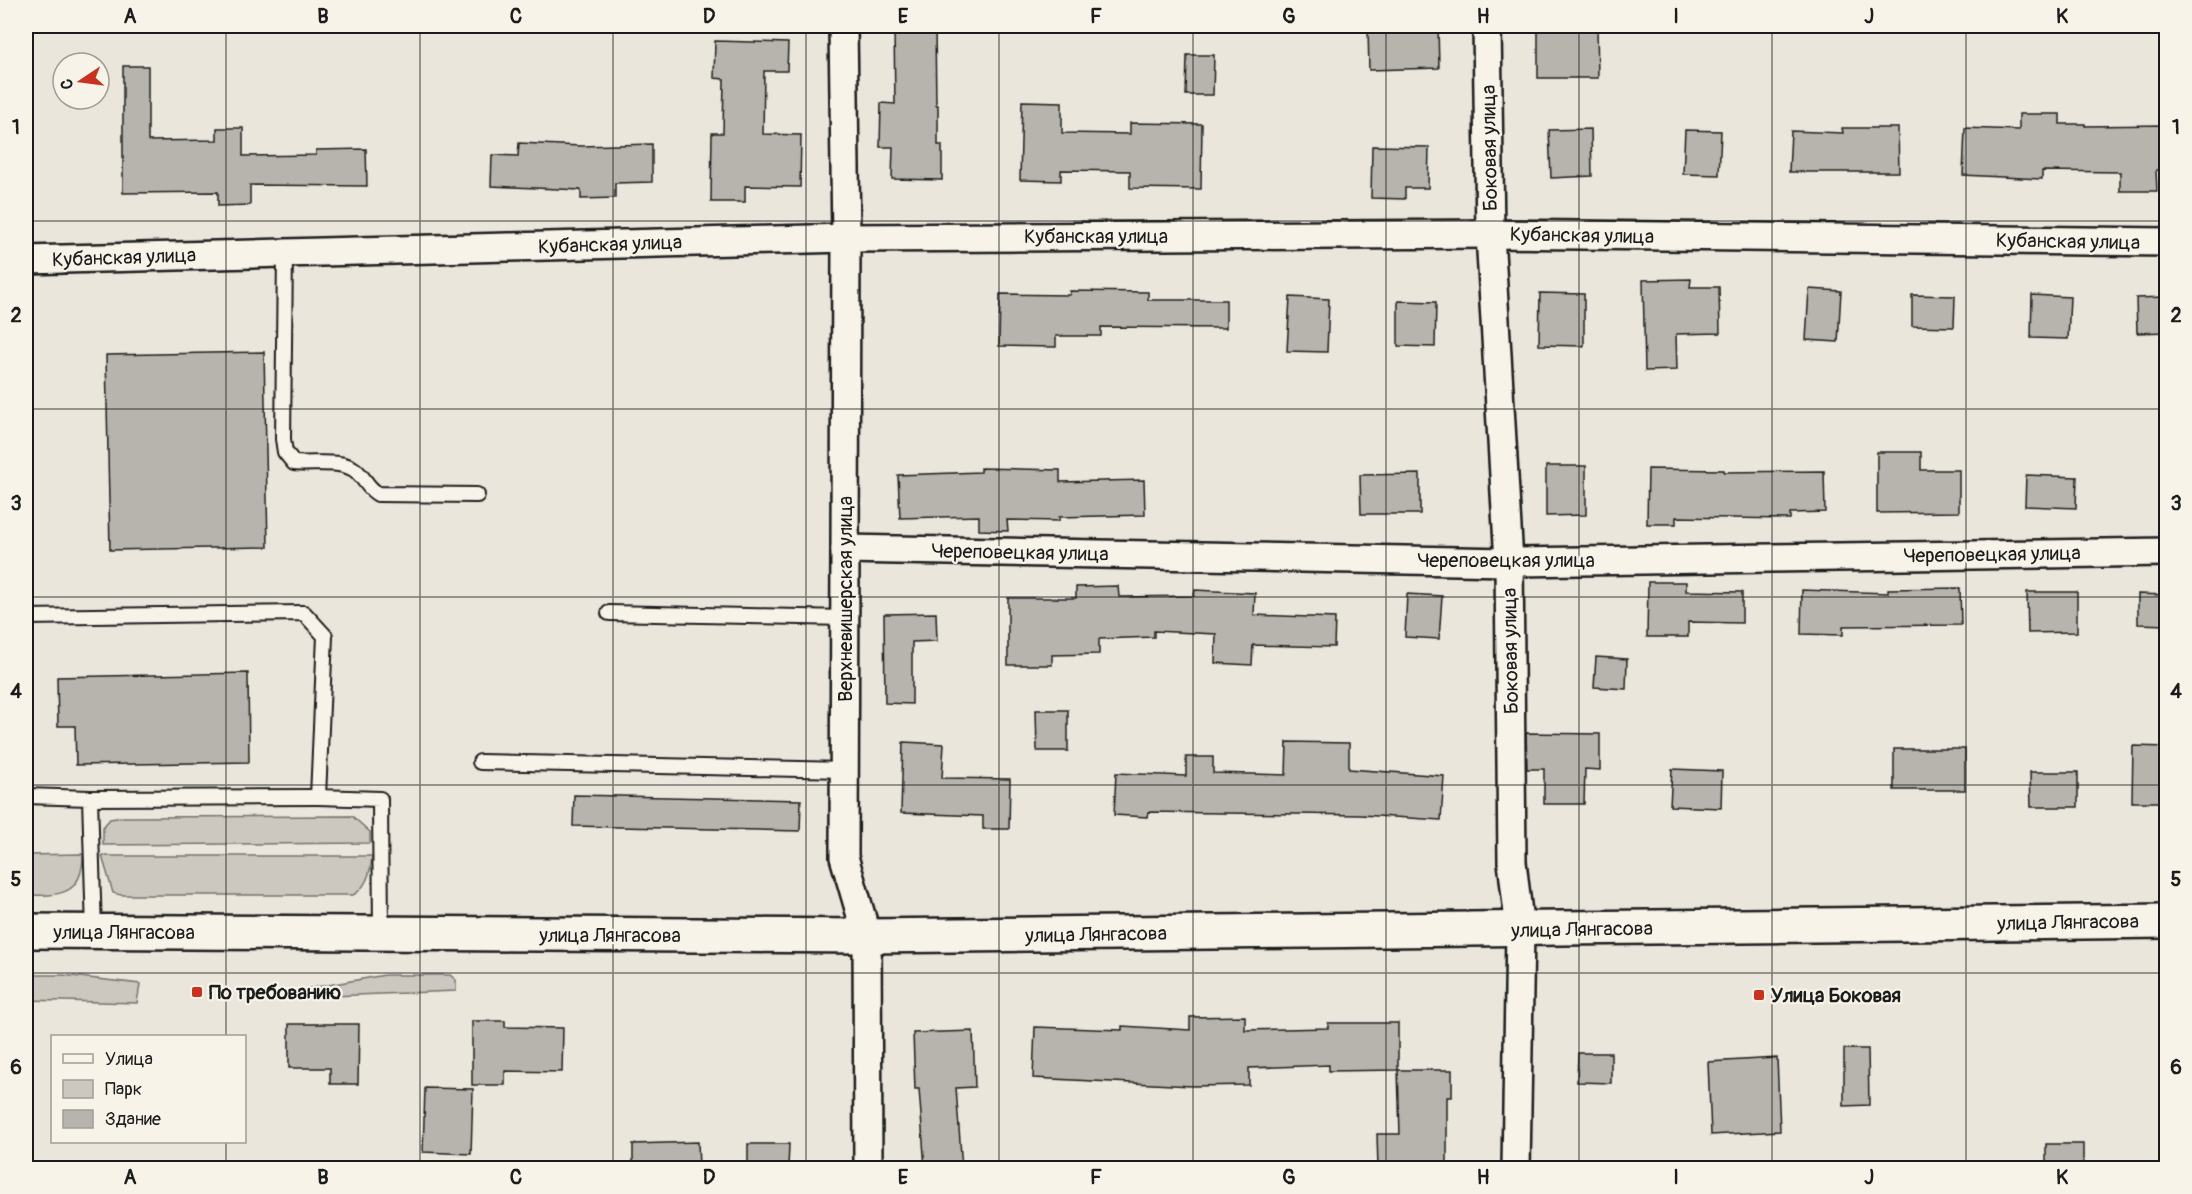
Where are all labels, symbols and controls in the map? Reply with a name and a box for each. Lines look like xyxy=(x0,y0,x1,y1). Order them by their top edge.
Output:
text: A xyxy=(124,4,137,29)
text: B xyxy=(317,4,329,29)
text: C xyxy=(510,4,522,29)
text: D xyxy=(703,4,716,29)
text: E xyxy=(898,4,909,29)
text: F xyxy=(1090,4,1102,29)
text: G xyxy=(1282,4,1296,29)
text: H xyxy=(1477,4,1490,29)
text: I xyxy=(1673,4,1679,29)
text: J xyxy=(1864,4,1874,29)
text: K xyxy=(2056,4,2068,29)
north arrow xyxy=(51,51,111,111)
text: С xyxy=(56,77,78,91)
street label: Боковая улица xyxy=(1476,85,1503,211)
text: 1 xyxy=(12,115,20,140)
text: 1 xyxy=(2172,115,2180,140)
street label: Кубанская улица xyxy=(1510,222,1654,249)
street label: Кубанская улица xyxy=(1024,224,1168,249)
street label: Кубанская улица xyxy=(1996,228,2140,255)
street label: Кубанская улица xyxy=(538,229,682,260)
street label: Кубанская улица xyxy=(52,242,196,273)
text: 2 xyxy=(10,303,22,328)
text: 2 xyxy=(2170,303,2182,328)
text: 3 xyxy=(10,491,22,516)
text: 3 xyxy=(2170,491,2182,516)
street label: Верхневишерская улица xyxy=(833,496,858,702)
street label: Череповецкая улица xyxy=(931,538,1109,567)
street label: Череповецкая улица xyxy=(1903,540,2081,569)
street label: Череповецкая улица xyxy=(1417,548,1595,573)
street label: Боковая улица xyxy=(1497,588,1524,714)
text: 4 xyxy=(10,679,22,704)
text: 4 xyxy=(2170,679,2182,704)
text: 5 xyxy=(11,867,22,892)
text: 5 xyxy=(2171,867,2182,892)
street label: улица Лянгасова xyxy=(1996,909,2139,936)
street label: улица Лянгасова xyxy=(1510,916,1653,943)
street label: улица Лянгасова xyxy=(52,920,195,945)
street label: улица Лянгасова xyxy=(1024,921,1167,948)
street label: улица Лянгасова xyxy=(538,923,681,948)
place label: По требованию xyxy=(209,980,341,1005)
place label: Улица Боковая xyxy=(1771,983,1901,1008)
marker: По требованию xyxy=(190,985,204,999)
marker: Улица Боковая xyxy=(1752,988,1766,1002)
legend xyxy=(51,1035,246,1143)
text: Улица xyxy=(105,1048,153,1071)
text: 6 xyxy=(10,1055,22,1080)
text: 6 xyxy=(2170,1055,2182,1080)
text: Парк xyxy=(105,1078,142,1101)
text: Здание xyxy=(105,1108,161,1131)
text: A xyxy=(124,1165,137,1190)
text: B xyxy=(317,1165,329,1190)
text: C xyxy=(510,1165,522,1190)
text: D xyxy=(703,1165,716,1190)
text: E xyxy=(898,1165,909,1190)
text: F xyxy=(1090,1165,1102,1190)
text: G xyxy=(1282,1165,1296,1190)
text: H xyxy=(1477,1165,1490,1190)
text: I xyxy=(1673,1165,1679,1190)
text: J xyxy=(1864,1165,1874,1190)
text: K xyxy=(2056,1165,2068,1190)

